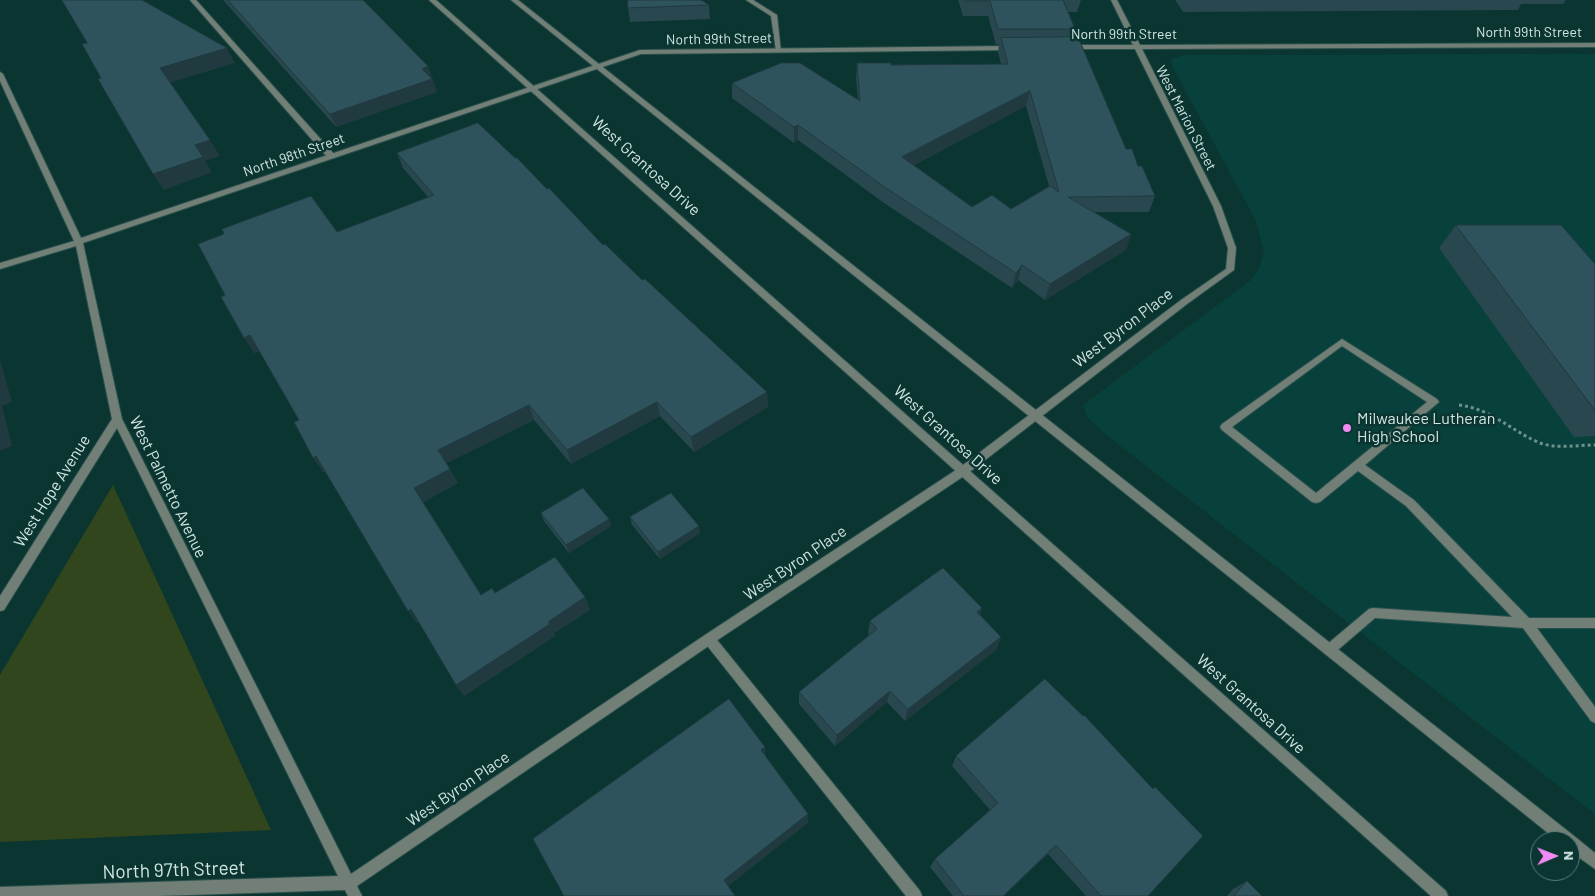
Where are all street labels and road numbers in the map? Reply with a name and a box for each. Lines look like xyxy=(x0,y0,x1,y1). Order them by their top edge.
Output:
street label: North 99th Street xyxy=(1476,24,1582,40)
street label: North 99th Street xyxy=(1071,26,1177,42)
street label: North 99th Street xyxy=(666,30,772,48)
street label: West Marion Street xyxy=(1152,63,1220,173)
street label: West Grantosa Drive xyxy=(588,112,704,220)
street label: North 98th Street xyxy=(241,130,347,180)
street label: West Byron Place xyxy=(1069,284,1177,372)
street label: West Grantosa Drive xyxy=(890,381,1006,489)
street label: West Palmetto Avenue xyxy=(125,413,211,561)
street label: West Hope Avenue xyxy=(10,431,94,551)
street label: West Byron Place xyxy=(740,521,850,605)
street label: West Grantosa Drive xyxy=(1193,650,1309,758)
street label: West Byron Place xyxy=(403,747,513,831)
street label: North 97th Street xyxy=(102,856,246,884)

